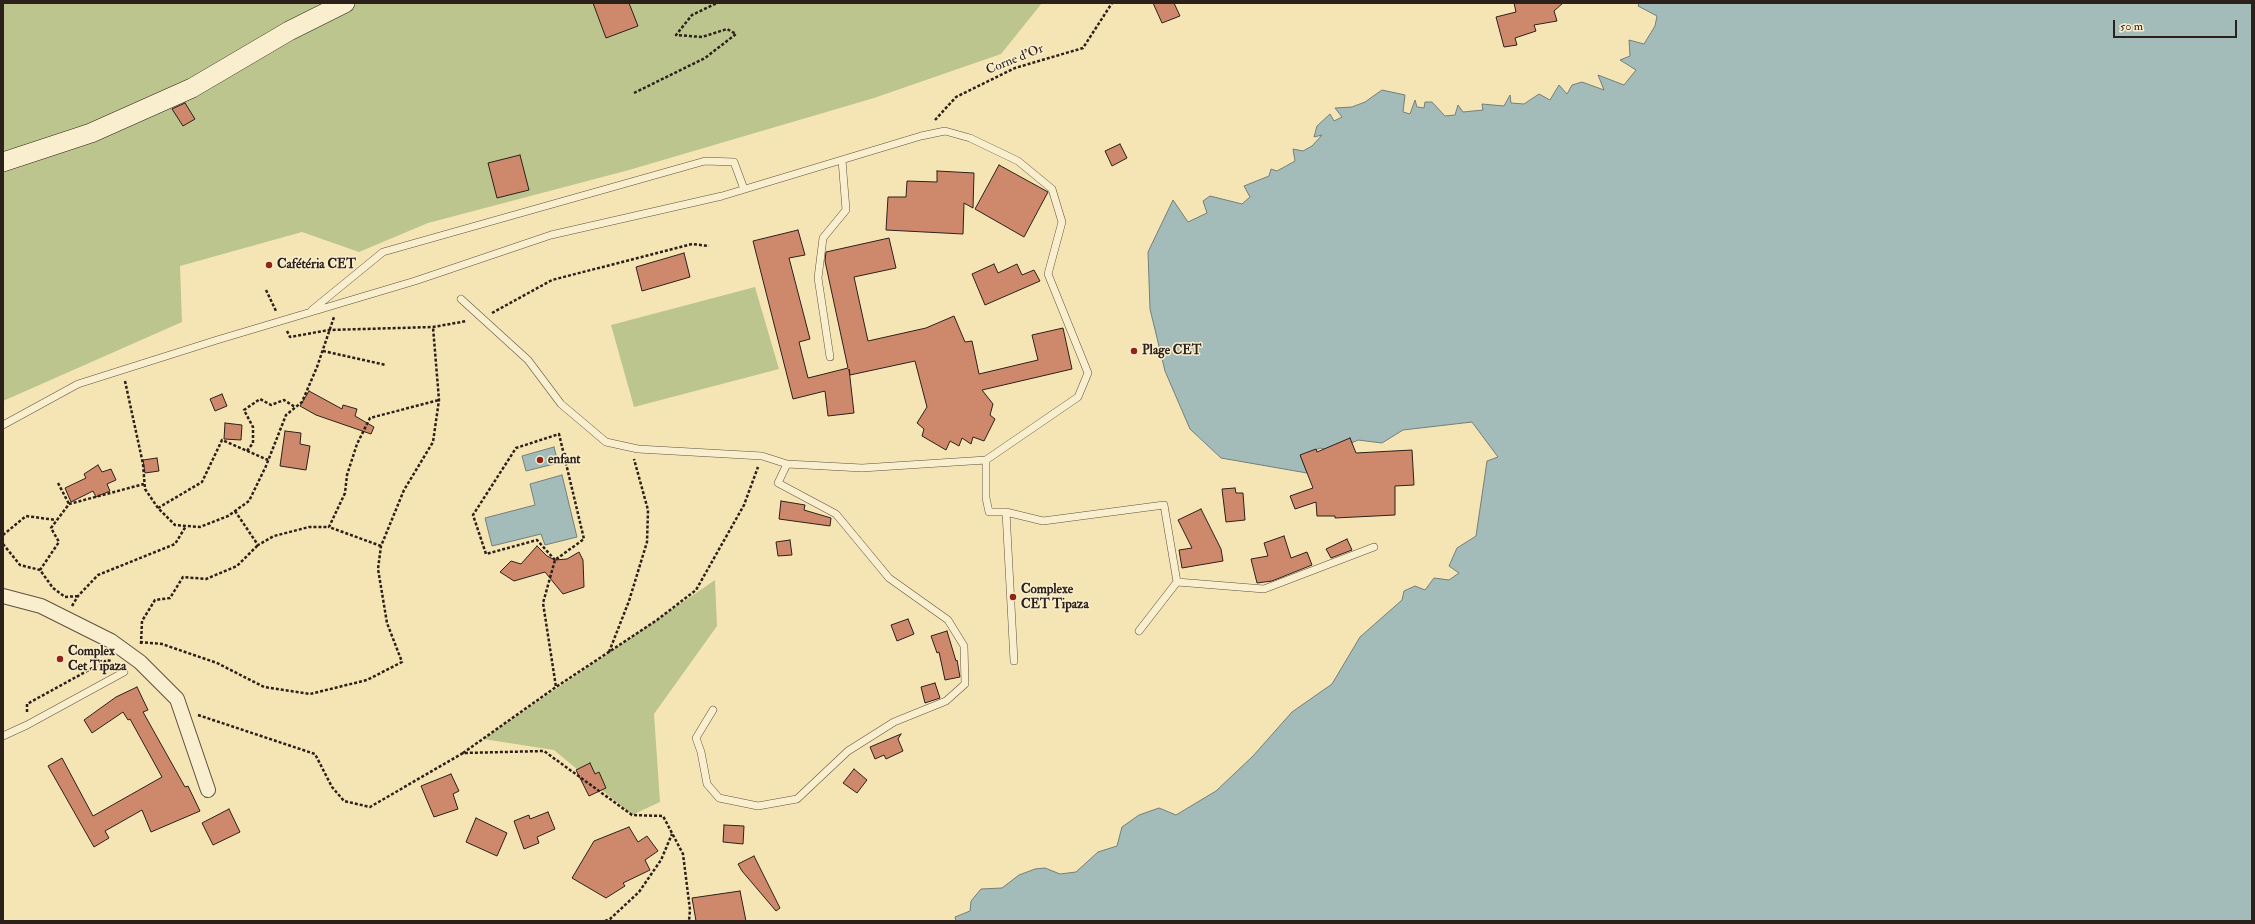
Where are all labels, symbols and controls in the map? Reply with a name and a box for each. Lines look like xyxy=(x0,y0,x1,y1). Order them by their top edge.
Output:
scale bar xyxy=(2115,12,2239,38)
text: 50 m xyxy=(2120,19,2143,34)
street label: Corne d'Or xyxy=(984,41,1046,79)
place label: Cafétéria CET xyxy=(277,257,356,273)
marker: Cafétéria CET xyxy=(264,260,274,270)
place label: Plage CET xyxy=(1142,343,1201,359)
marker: Plage CET xyxy=(1129,346,1139,356)
place label: enfant xyxy=(548,452,581,468)
marker: enfant xyxy=(535,455,545,465)
place label: Complexe CET Tipaza xyxy=(1021,582,1089,613)
marker: Complexe CET Tipaza xyxy=(1008,592,1018,602)
place label: Complex Cet Tipaza xyxy=(68,644,126,675)
marker: Complex Cet Tipaza xyxy=(55,654,65,664)

